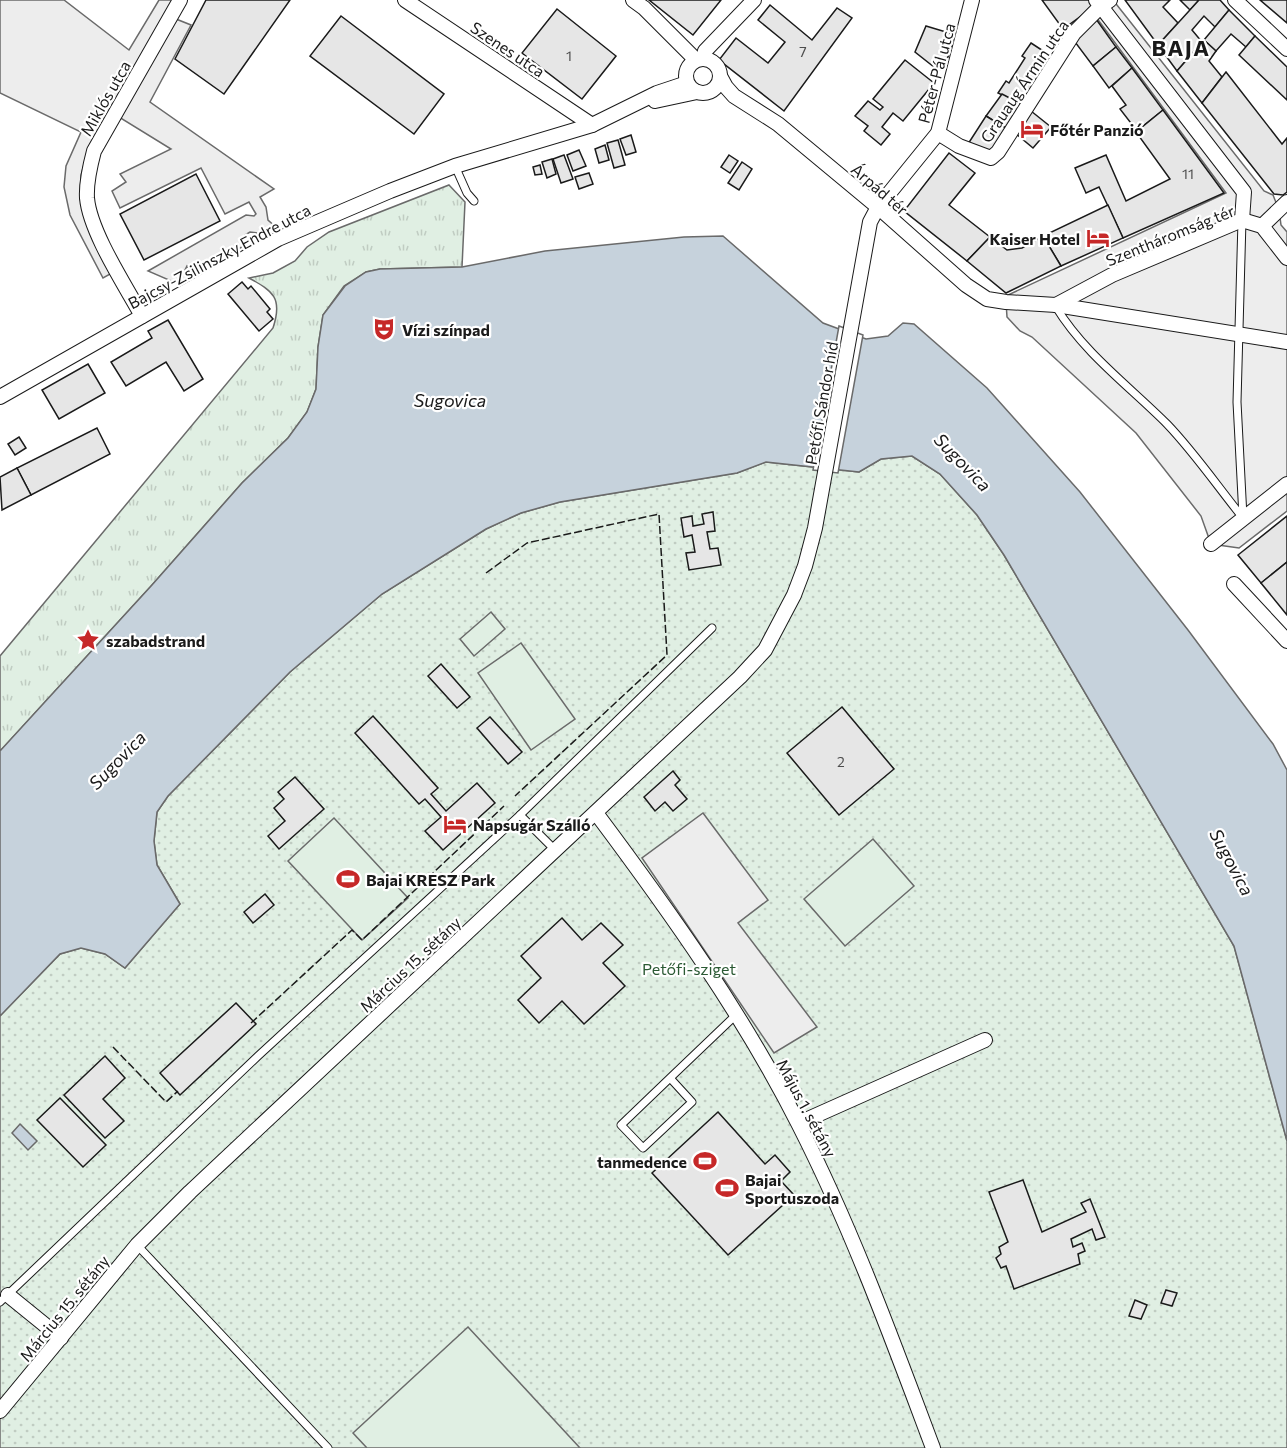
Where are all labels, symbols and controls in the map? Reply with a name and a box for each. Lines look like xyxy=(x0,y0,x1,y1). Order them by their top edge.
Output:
street label: Grauaug Ármin utca xyxy=(976,16,1072,146)
street label: Szenes utca xyxy=(467,17,549,81)
street label: Péter-Pál utca xyxy=(913,21,959,125)
district label: BAJA xyxy=(1151,34,1211,61)
house number: 7 xyxy=(799,43,807,60)
house number: 1 xyxy=(566,47,572,64)
street label: Miklós utca xyxy=(76,57,134,139)
hotel icon: Főtér Panzió xyxy=(1019,116,1045,142)
place label: Főtér Panzió xyxy=(1050,120,1144,139)
street label: Árpád tér xyxy=(848,159,913,219)
house number: 11 xyxy=(1182,165,1194,182)
street label: Bajcsy-Zsilinszky Endre utca xyxy=(124,200,314,312)
street label: Szentháromság tér xyxy=(1103,200,1238,270)
hotel icon: Kaiser Hotel xyxy=(1085,225,1111,251)
place label: Kaiser Hotel xyxy=(989,229,1080,248)
theatre icon: Vízi színpad xyxy=(371,316,397,342)
place label: Vízi színpad xyxy=(402,320,490,339)
street label: Petőfi Sándor híd xyxy=(801,340,841,466)
water label: Sugovica xyxy=(414,389,486,411)
water label: Sugovica xyxy=(930,428,996,496)
place icon: szabadstrand xyxy=(75,627,101,653)
place label: szabadstrand xyxy=(106,631,205,650)
water label: Sugovica xyxy=(84,726,150,794)
house number: 2 xyxy=(837,753,845,770)
hotel icon: Napsugár Szálló xyxy=(442,811,468,837)
place label: Napsugár Szálló xyxy=(473,815,591,834)
water label: Sugovica xyxy=(1205,825,1259,899)
sports icon: Bajai KRESZ Park xyxy=(335,866,361,892)
place label: Bajai KRESZ Park xyxy=(366,870,496,889)
street label: Március 15. sétány xyxy=(356,912,464,1016)
park label: Petőfi-sziget xyxy=(642,959,736,978)
street label: Május 1. sétány xyxy=(773,1056,841,1160)
sports icon: tanmedence xyxy=(692,1148,718,1174)
place label: tanmedence xyxy=(597,1152,687,1171)
place label: Bajai Sportuszoda xyxy=(745,1170,839,1207)
sports icon: Bajai Sportuszoda xyxy=(714,1175,740,1201)
street label: Március 15. sétány xyxy=(15,1251,113,1365)

